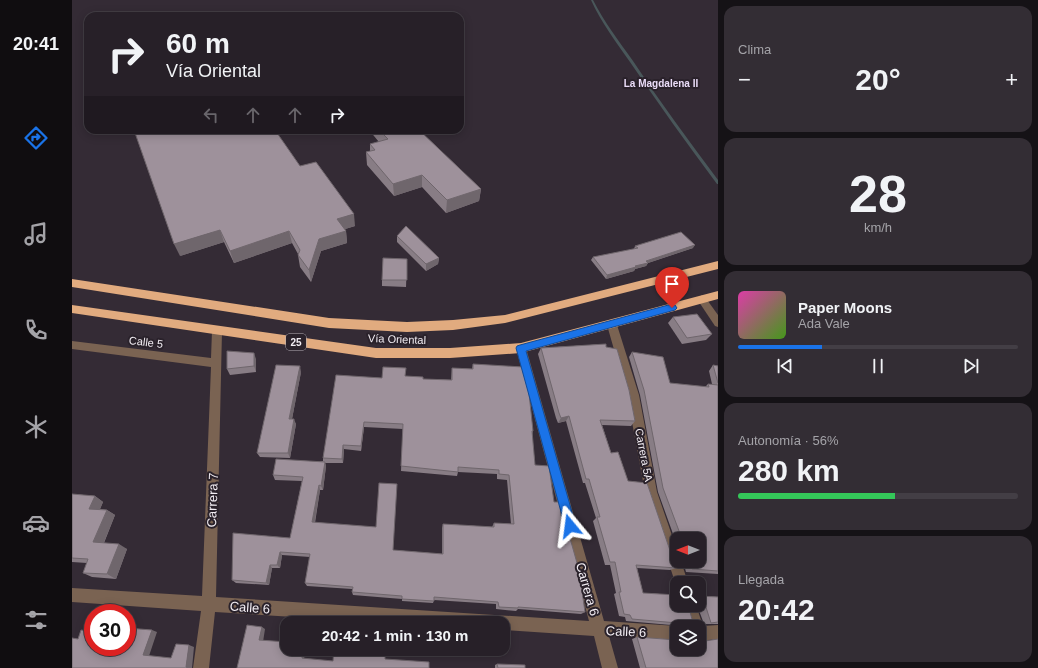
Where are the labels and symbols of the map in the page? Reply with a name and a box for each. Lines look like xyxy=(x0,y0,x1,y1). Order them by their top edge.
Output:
district label: La Magdalena II xyxy=(624,78,698,89)
pin xyxy=(655,267,689,308)
street label: Vía Oriental xyxy=(368,332,426,346)
street label: Calle 5 xyxy=(128,334,164,350)
road number: 25 xyxy=(286,334,306,350)
street label: Carrera 5A xyxy=(633,427,655,483)
street label: Carrera 7 xyxy=(204,472,221,528)
position arrow xyxy=(549,505,591,547)
north arrow xyxy=(670,532,706,568)
street label: Carrera 6 xyxy=(573,561,602,618)
street label: Calle 6 xyxy=(229,599,271,616)
speed limit sign: 30 xyxy=(84,604,136,656)
street label: Calle 6 xyxy=(605,623,647,640)

